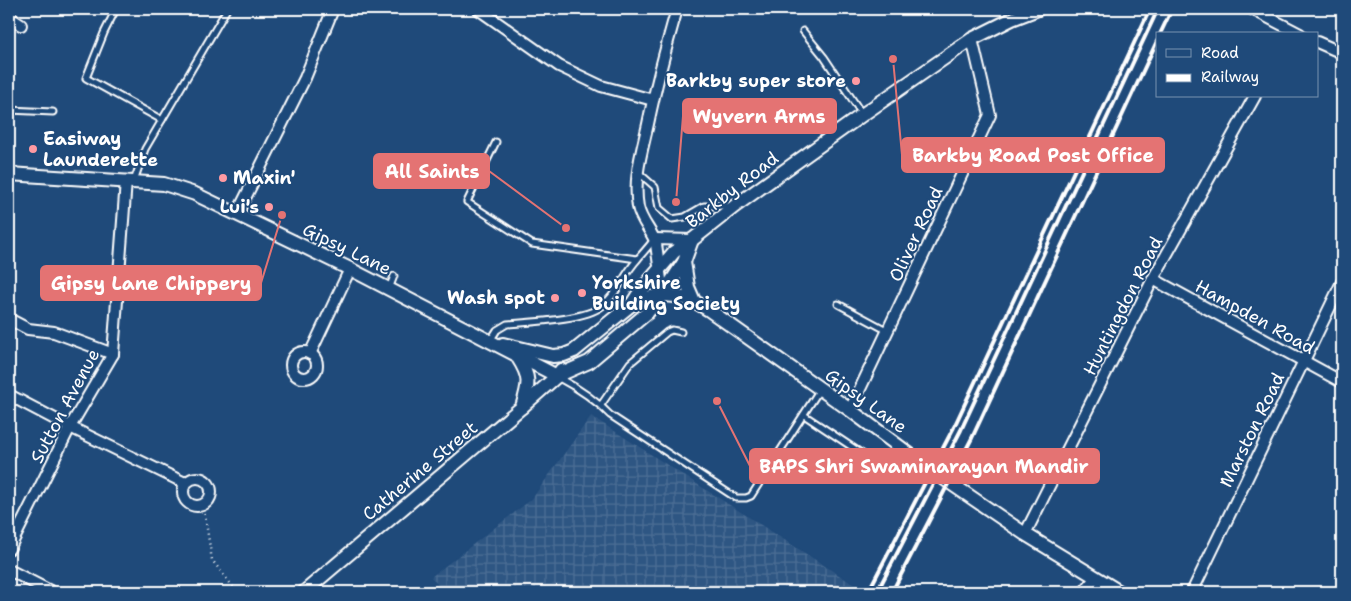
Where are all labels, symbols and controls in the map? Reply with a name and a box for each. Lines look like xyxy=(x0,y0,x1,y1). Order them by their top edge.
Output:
legend xyxy=(1156,32,1318,98)
text: Road xyxy=(1201,43,1239,63)
text: Railway xyxy=(1201,67,1259,87)
place label: Barkby super store xyxy=(666,69,846,93)
marker: Barkby super store xyxy=(850,75,862,87)
callout: Wyvern Arms xyxy=(683,99,836,133)
text: Wyvern Arms xyxy=(692,104,826,129)
place label: Easiway Launderette xyxy=(43,127,158,172)
callout: Barkby Road Post Office xyxy=(902,138,1164,172)
marker: Easiway Launderette xyxy=(27,143,39,155)
text: Barkby Road Post Office xyxy=(912,143,1154,168)
street label: Barkby Road xyxy=(681,146,783,234)
callout: All Saints xyxy=(374,154,489,188)
text: All Saints xyxy=(384,159,480,184)
place label: Maxin' xyxy=(233,166,295,190)
marker: Maxin' xyxy=(217,172,229,184)
street label: Oliver Road xyxy=(883,182,949,286)
place label: Lui's xyxy=(220,195,259,219)
marker: Lui's xyxy=(263,201,275,213)
street label: Gipsy Lane xyxy=(299,217,395,281)
street label: Huntingdon Road xyxy=(1078,232,1168,380)
callout: Gipsy Lane Chippery xyxy=(41,266,261,300)
text: Gipsy Lane Chippery xyxy=(51,271,251,296)
place label: Yorkshire Building Society xyxy=(592,271,740,316)
street label: Hampden Road xyxy=(1191,274,1319,360)
place label: Wash spot xyxy=(447,286,545,310)
marker: Yorkshire Building Society xyxy=(576,287,588,299)
marker: Wash spot xyxy=(549,292,561,304)
street label: Sutton Avenue xyxy=(25,345,105,467)
street label: Gipsy Lane xyxy=(820,363,912,439)
street label: Marston Road xyxy=(1214,369,1290,491)
street label: Catherine Street xyxy=(357,416,483,526)
callout: BAPS Shri Swaminarayan Mandir xyxy=(750,449,1099,483)
text: BAPS Shri Swaminarayan Mandir xyxy=(759,454,1089,479)

